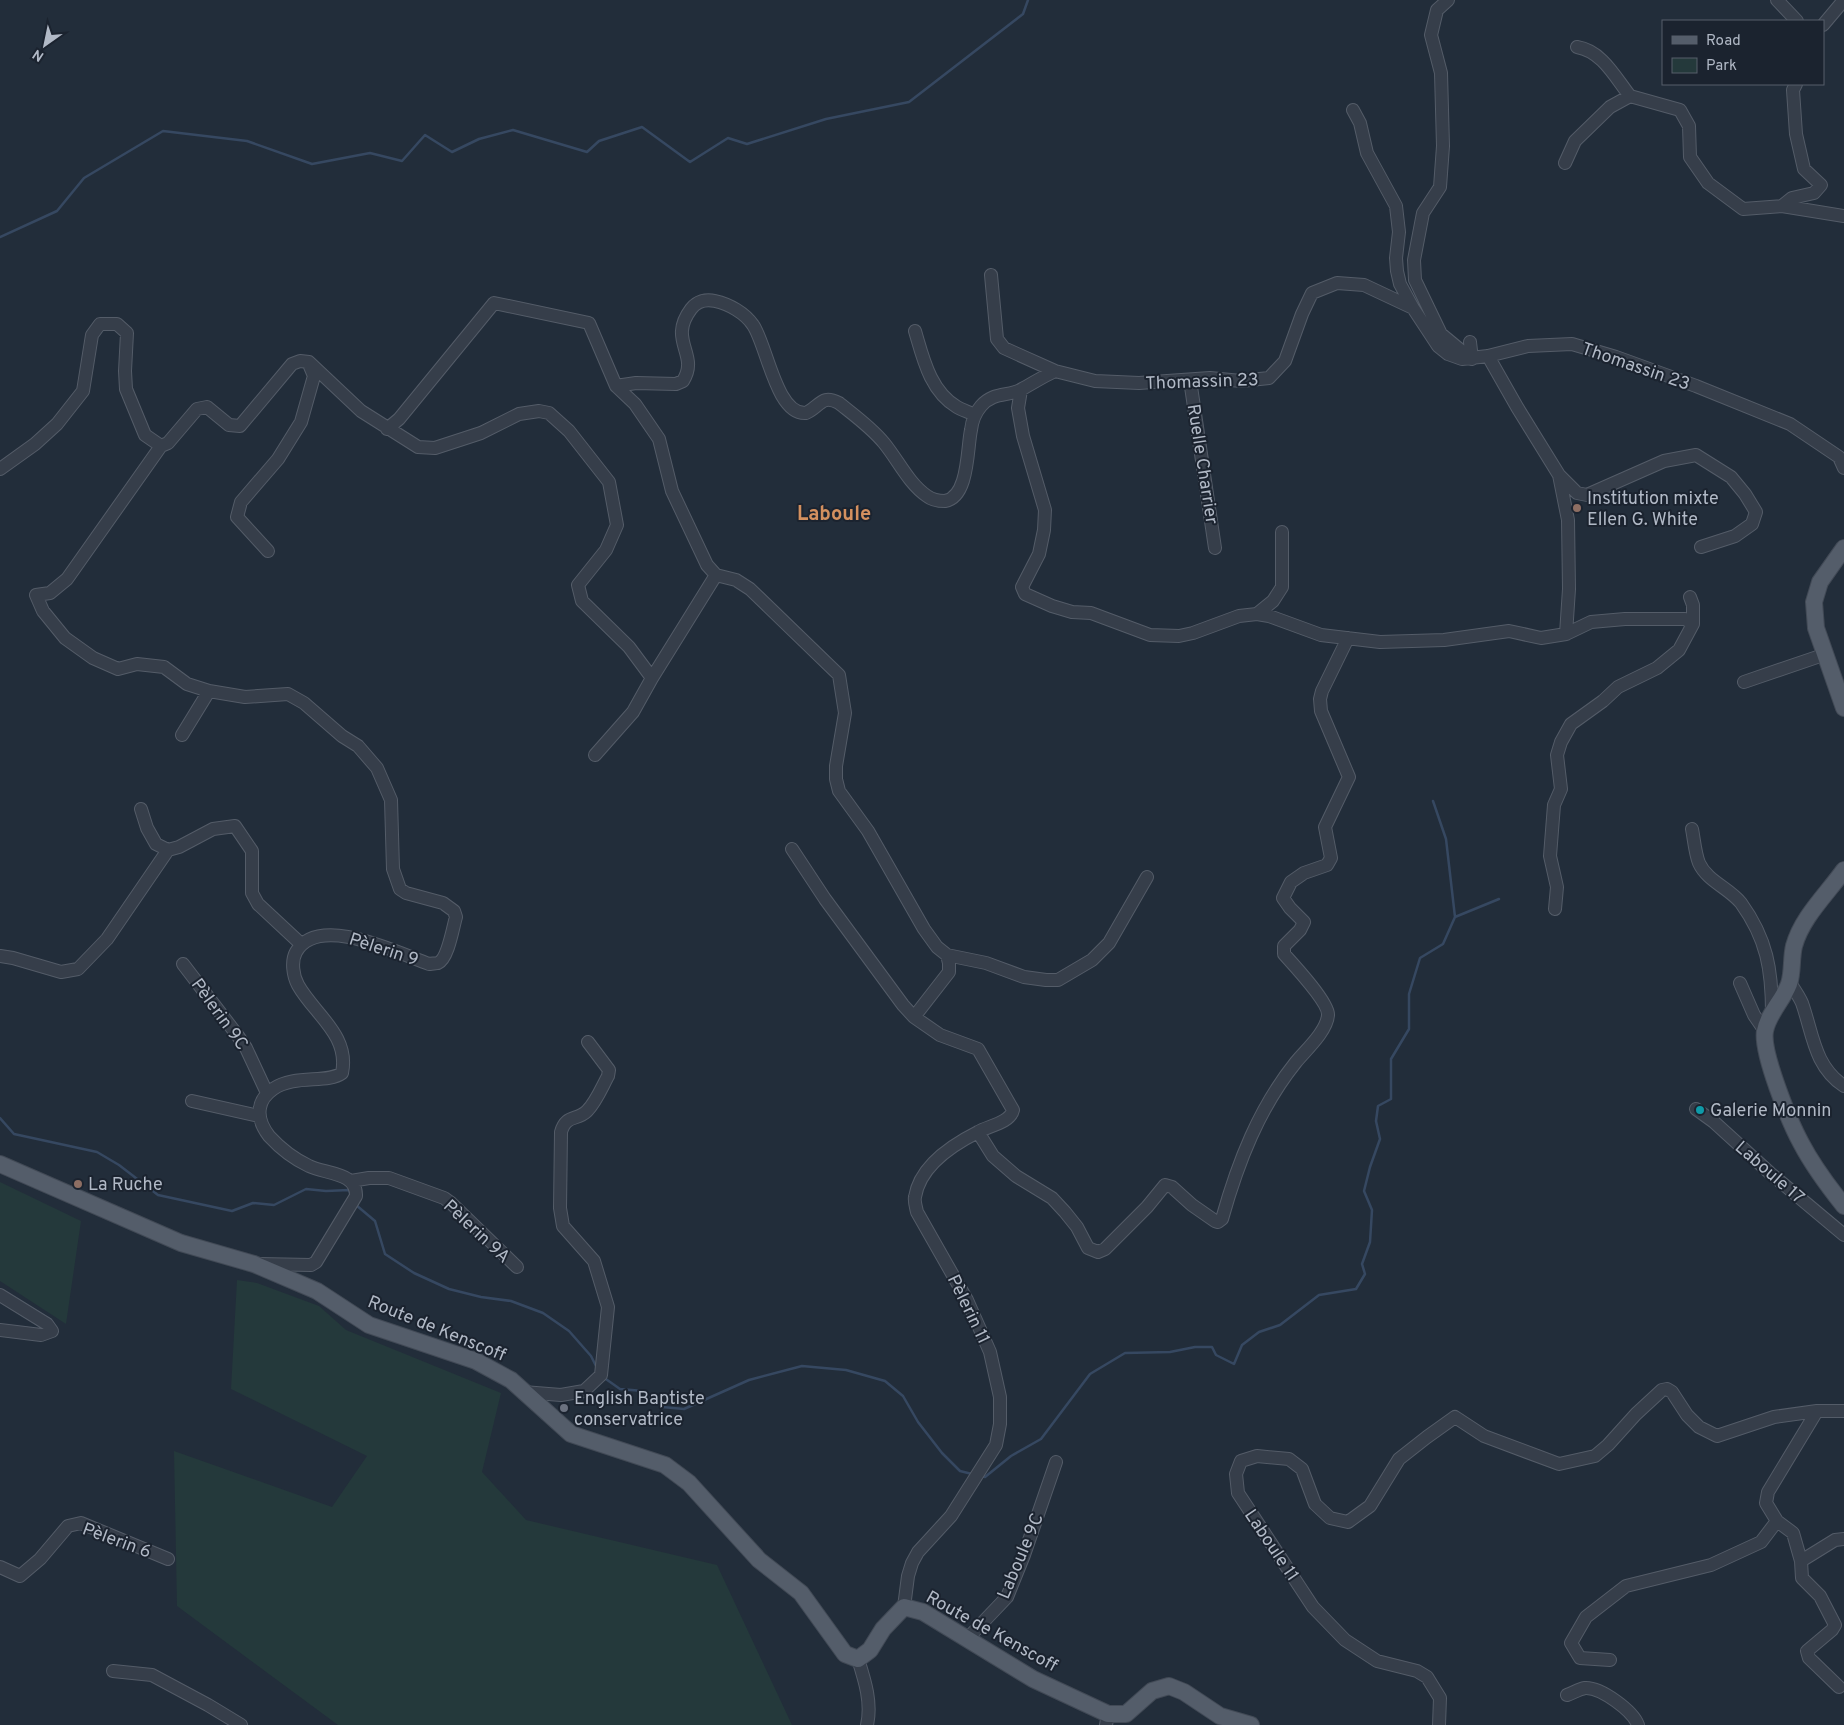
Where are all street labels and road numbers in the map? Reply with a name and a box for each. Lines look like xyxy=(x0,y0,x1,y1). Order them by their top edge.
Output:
street label: Thomassin 23 xyxy=(1578,338,1693,397)
street label: Thomassin 23 xyxy=(1145,369,1259,396)
street label: Ruelle Charrier xyxy=(1181,402,1222,526)
street label: Pèlerin 9 xyxy=(346,928,421,972)
street label: Pèlerin 9C xyxy=(185,974,253,1055)
street label: Laboule 17 xyxy=(1729,1137,1809,1210)
street label: Pèlerin 9A xyxy=(438,1195,514,1269)
street label: Pèlerin 11 xyxy=(941,1271,994,1348)
street label: Route de Kenscoff xyxy=(364,1291,509,1368)
street label: Laboule 11 xyxy=(1238,1505,1303,1586)
street label: Laboule 9C xyxy=(993,1510,1050,1603)
street label: Pèlerin 6 xyxy=(79,1518,154,1564)
street label: Route de Kenscoff xyxy=(921,1587,1061,1678)

